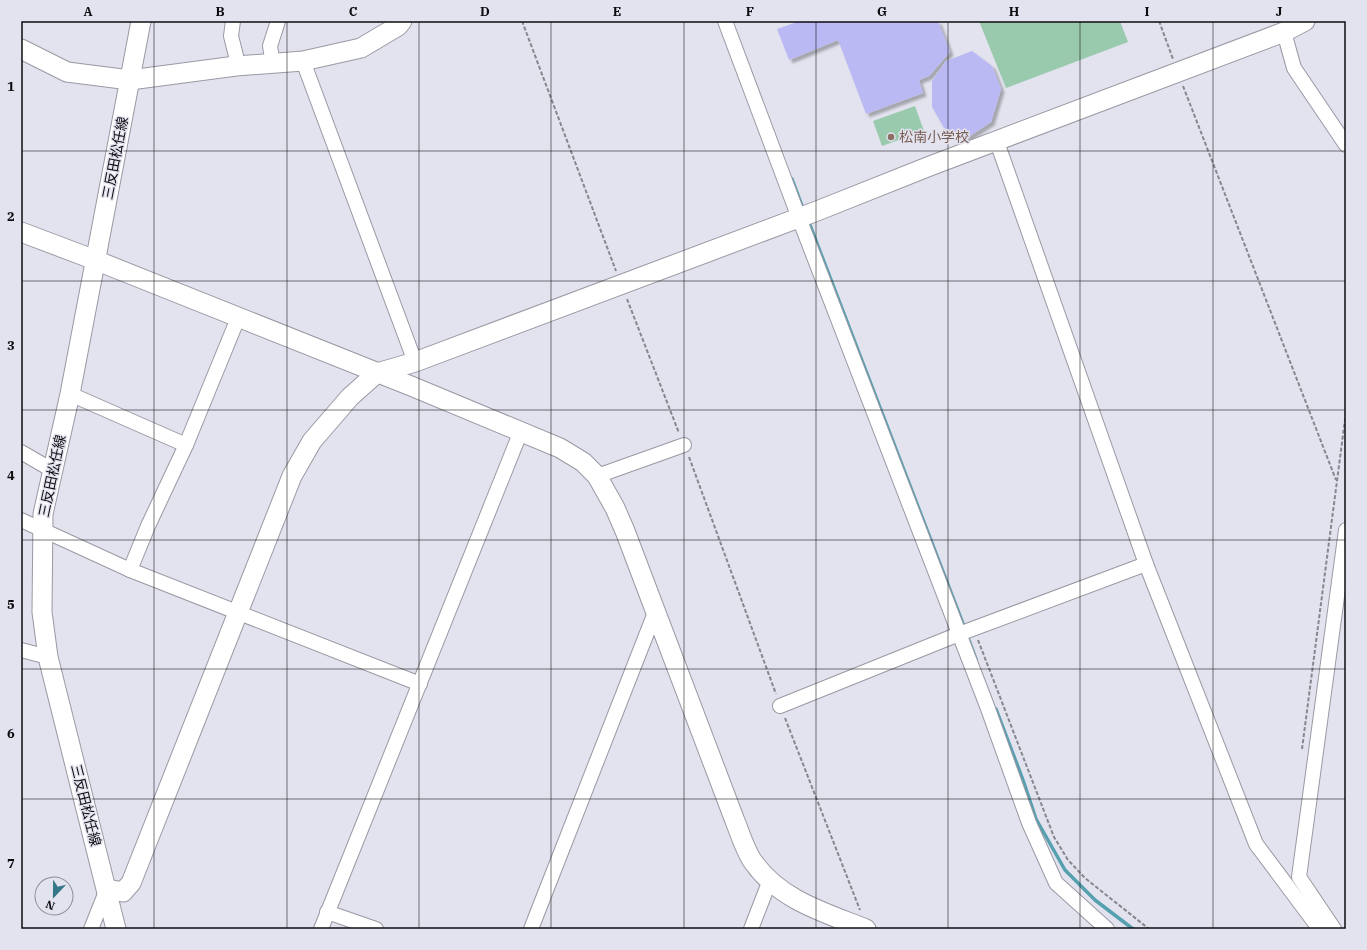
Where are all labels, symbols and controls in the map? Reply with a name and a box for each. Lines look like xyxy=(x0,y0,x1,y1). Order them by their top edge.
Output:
text: A xyxy=(83,3,93,20)
text: B xyxy=(215,3,225,20)
text: C xyxy=(349,3,358,20)
text: D xyxy=(480,3,490,20)
text: E xyxy=(613,3,621,20)
text: F xyxy=(746,3,754,20)
text: G xyxy=(877,3,887,20)
text: H xyxy=(1009,3,1020,20)
text: I xyxy=(1145,3,1150,20)
text: J xyxy=(1276,3,1283,20)
text: 1 xyxy=(7,78,15,95)
street label: 三反田松任線 xyxy=(98,115,132,201)
place label: 松南小学校 xyxy=(899,128,969,146)
marker: 松南小学校 xyxy=(886,132,896,142)
text: 2 xyxy=(7,208,15,225)
text: 3 xyxy=(7,337,15,354)
street label: 三反田松任線 xyxy=(34,433,70,519)
text: 4 xyxy=(7,467,15,484)
text: 5 xyxy=(7,596,15,613)
text: 6 xyxy=(7,725,15,742)
street label: 三反田松任線 xyxy=(67,762,105,848)
text: 7 xyxy=(7,855,15,872)
north arrow xyxy=(34,876,74,916)
text: N xyxy=(43,897,57,913)

